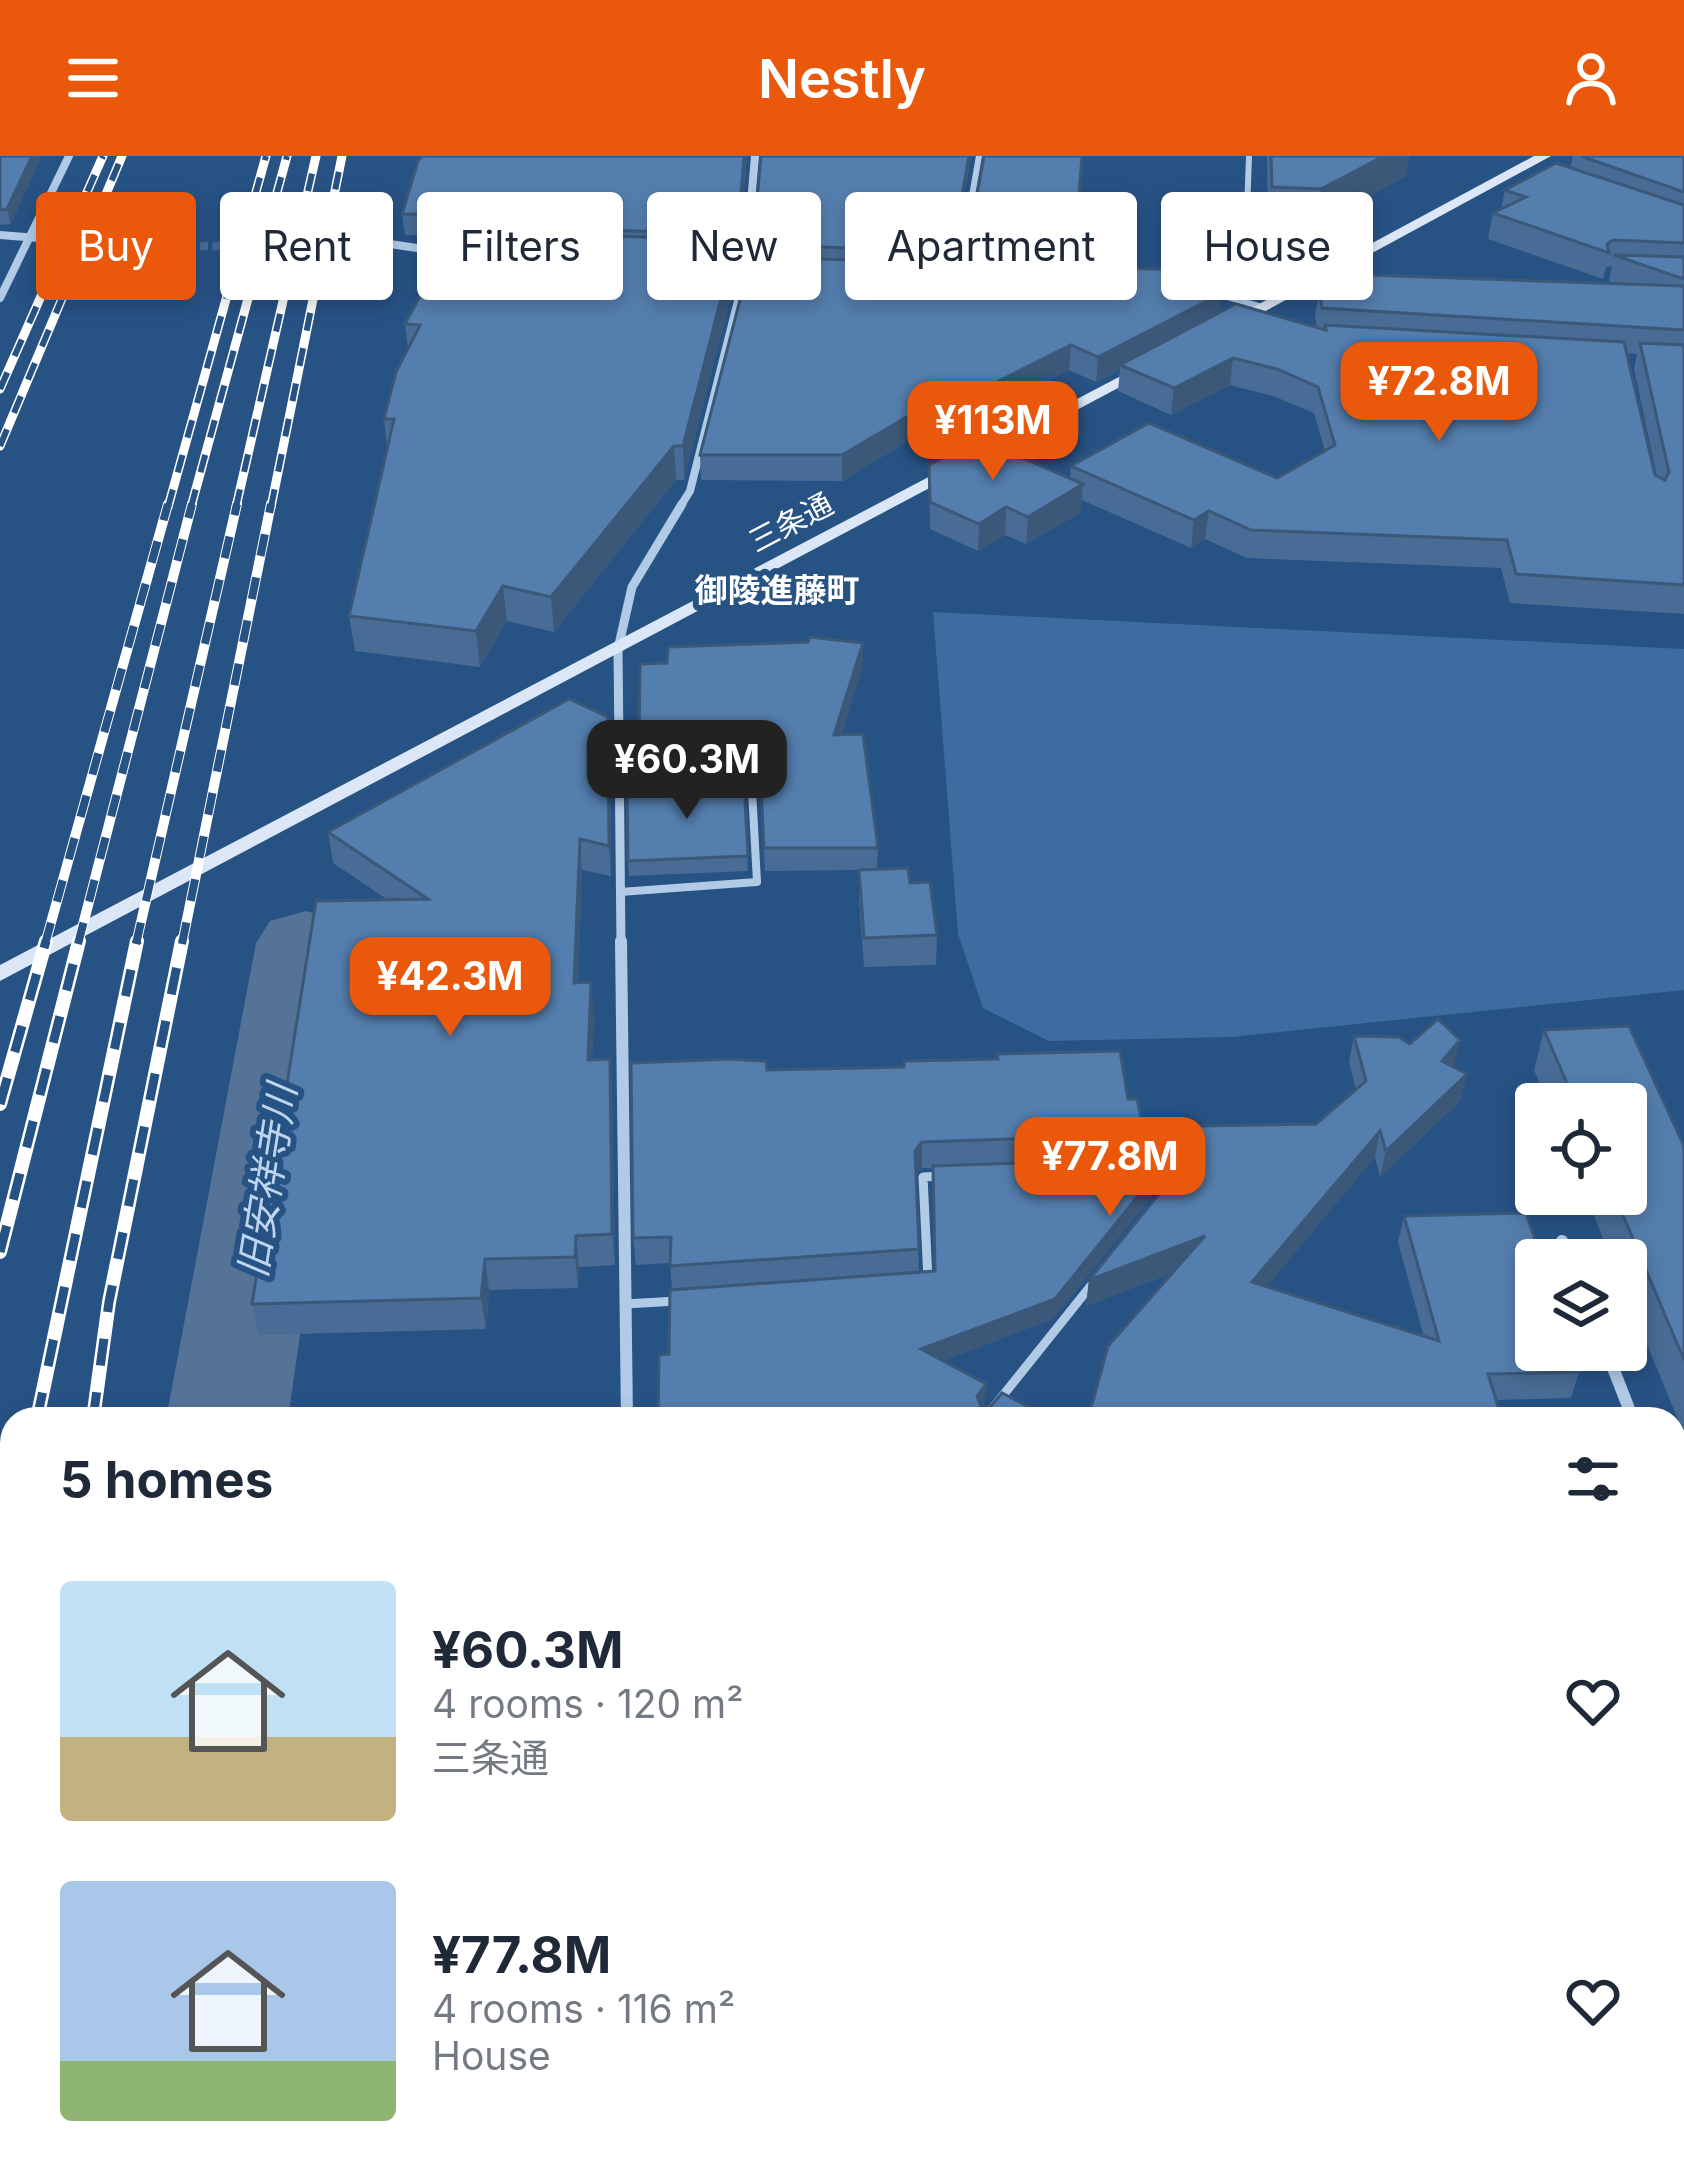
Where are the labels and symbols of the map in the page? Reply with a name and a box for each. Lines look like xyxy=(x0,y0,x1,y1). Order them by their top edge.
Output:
pin: ¥72.8M xyxy=(1341,342,1537,444)
pin: ¥113M xyxy=(909,381,1077,483)
street label: 三条通 xyxy=(742,485,839,559)
district label: 御陵進藤町 xyxy=(695,570,860,610)
pin: ¥60.3M xyxy=(589,720,785,822)
pin: ¥42.3M xyxy=(352,937,548,1039)
water label: 旧安祥寺川 xyxy=(228,1077,306,1281)
pin: ¥77.8M xyxy=(1012,1117,1208,1219)

